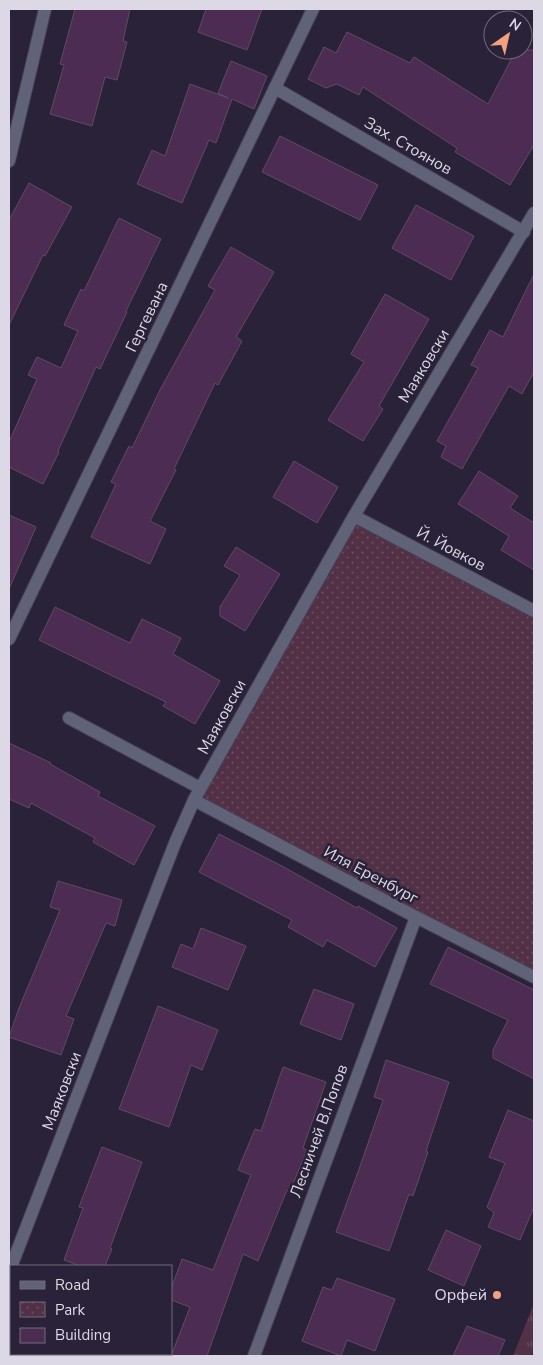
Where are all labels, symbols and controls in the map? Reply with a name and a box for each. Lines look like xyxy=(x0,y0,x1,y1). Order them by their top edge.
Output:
north arrow xyxy=(483,10,533,60)
text: N xyxy=(505,14,525,35)
street label: Зах. Стоянов xyxy=(360,112,456,180)
street label: Гергевана xyxy=(120,278,174,356)
street label: Маяковски xyxy=(393,325,455,407)
street label: Й. Йовков xyxy=(413,522,490,577)
street label: Маяковски xyxy=(192,676,252,758)
street label: Иля Еренбург xyxy=(320,841,422,909)
street label: Маяковски xyxy=(37,1049,87,1133)
street label: Лесничей В.Попов xyxy=(285,1061,353,1201)
legend xyxy=(10,1265,172,1355)
text: Road xyxy=(55,1275,90,1295)
place label: Орфей xyxy=(435,1284,487,1306)
marker: Орфей xyxy=(491,1289,503,1301)
text: Park xyxy=(55,1300,85,1320)
text: Building xyxy=(55,1325,111,1345)

